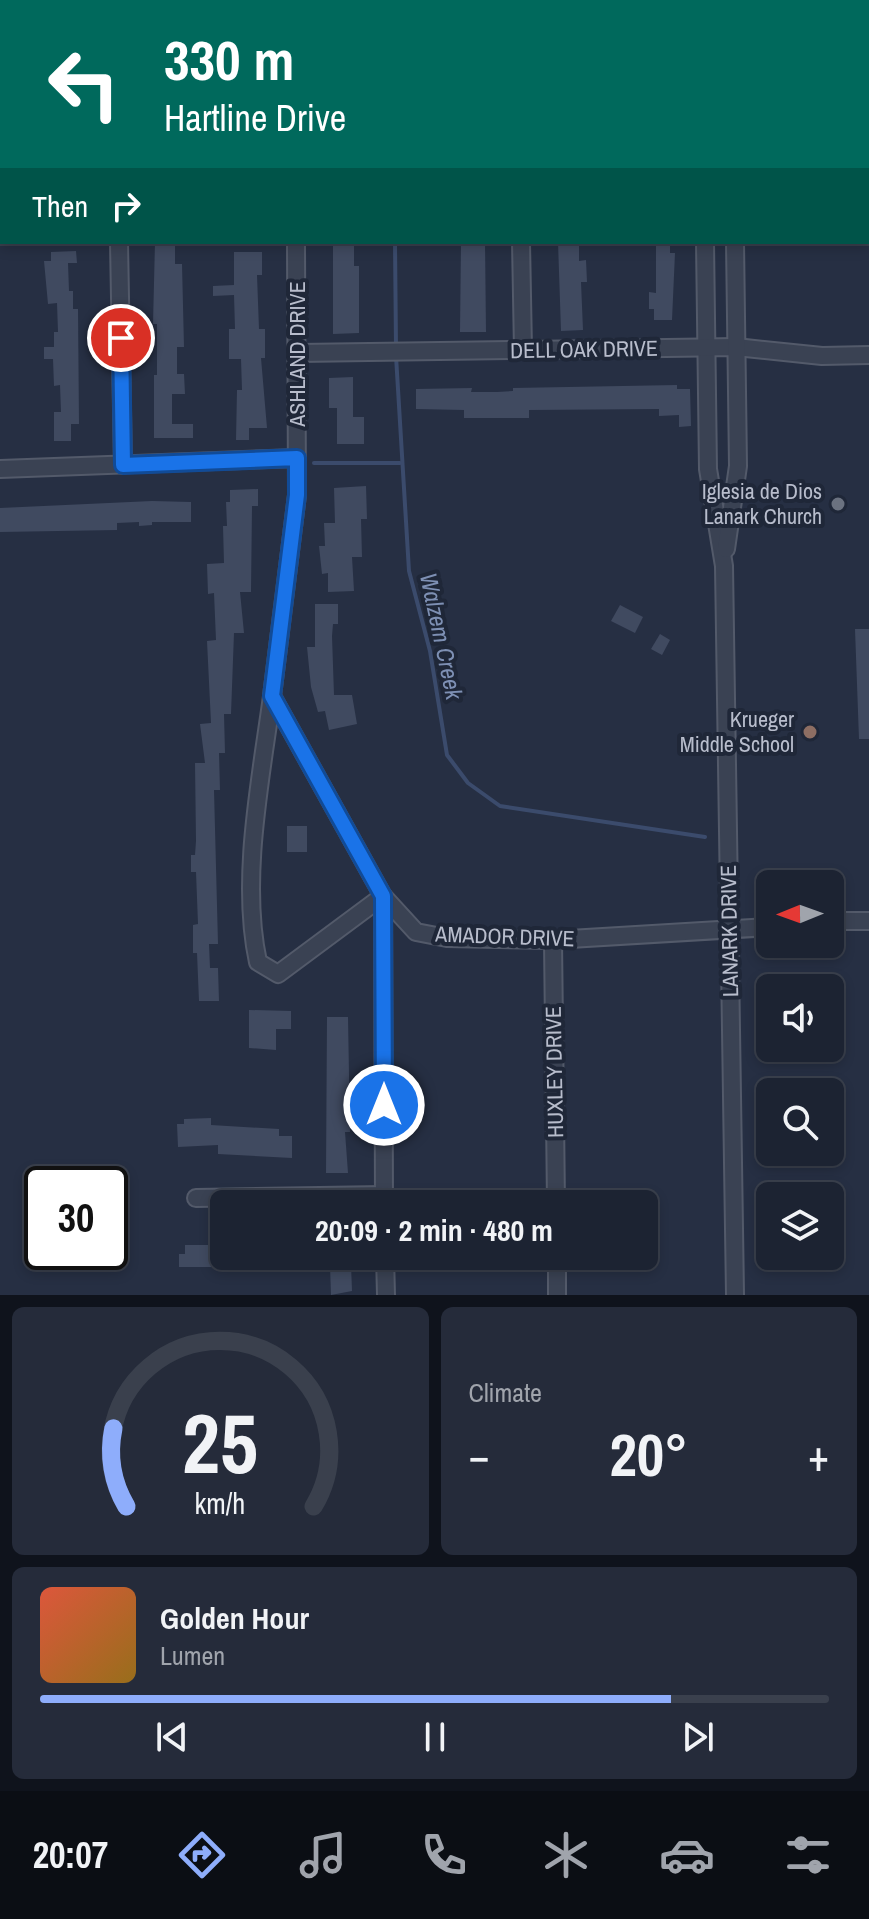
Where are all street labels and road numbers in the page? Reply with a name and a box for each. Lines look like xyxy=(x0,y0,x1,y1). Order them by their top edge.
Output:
street label: ASHLAND DRIVE xyxy=(282,281,312,428)
street label: DELL OAK DRIVE xyxy=(510,333,658,365)
street label: LANARK DRIVE xyxy=(713,865,745,997)
street label: AMADOR DRIVE xyxy=(434,919,575,953)
street label: HUXLEY DRIVE xyxy=(538,1006,570,1138)

